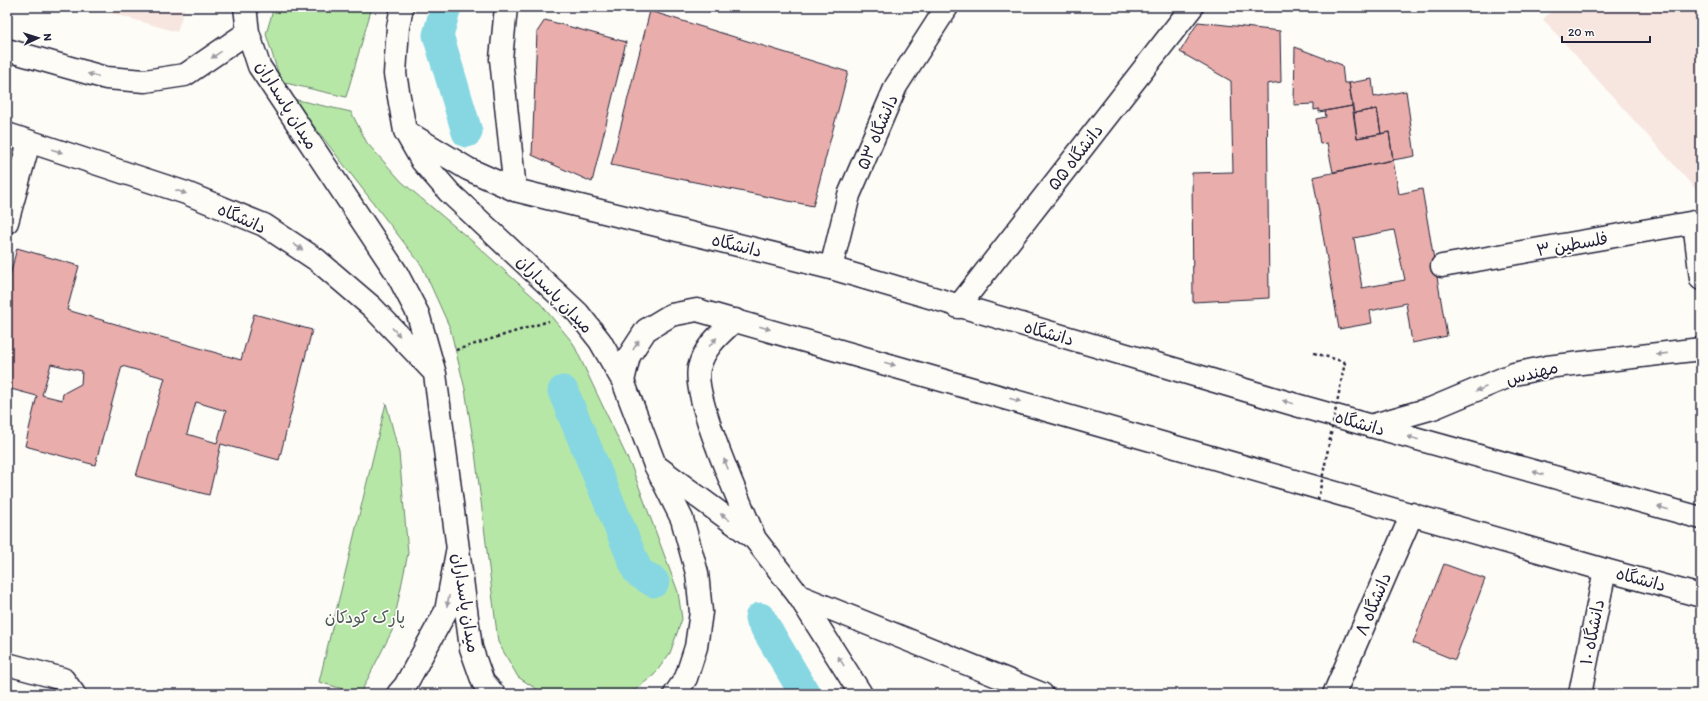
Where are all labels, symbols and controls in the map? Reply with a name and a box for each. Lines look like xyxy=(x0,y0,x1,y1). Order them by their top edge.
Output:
north arrow xyxy=(18,18,58,58)
scale bar xyxy=(1562,18,1650,44)
text: 20 m xyxy=(1568,25,1595,39)
text: N xyxy=(41,33,54,42)
one-way arrow xyxy=(211,51,222,59)
street label: میدان پاسداران xyxy=(250,57,322,154)
one-way arrow xyxy=(87,72,99,78)
street label: دانشگاه ۵۳ xyxy=(852,91,902,173)
street label: دانشگاه ۵۵ xyxy=(1043,120,1107,194)
one-way arrow xyxy=(52,148,64,154)
one-way arrow xyxy=(175,189,187,195)
street label: دانشگاه xyxy=(215,199,269,237)
street label: فلسطین ۳ xyxy=(1535,228,1609,260)
street label: دانشگاه xyxy=(710,229,764,261)
one-way arrow xyxy=(292,244,303,251)
street label: میدان پاسداران xyxy=(511,251,597,339)
street label: دانشگاه xyxy=(1022,316,1076,350)
one-way arrow xyxy=(759,325,771,331)
one-way arrow xyxy=(391,327,400,337)
one-way arrow xyxy=(708,337,717,347)
one-way arrow xyxy=(632,340,640,350)
one-way arrow xyxy=(1656,351,1668,357)
street label: مهندس xyxy=(1504,357,1560,389)
one-way arrow xyxy=(884,361,896,367)
one-way arrow xyxy=(1474,386,1486,392)
one-way arrow xyxy=(1009,397,1021,403)
one-way arrow xyxy=(1282,399,1294,405)
street label: دانشگاه xyxy=(1333,406,1387,440)
one-way arrow xyxy=(1407,435,1419,441)
one-way arrow xyxy=(722,458,728,470)
one-way arrow xyxy=(1532,470,1544,476)
one-way arrow xyxy=(1657,505,1669,511)
one-way arrow xyxy=(720,513,731,521)
street label: میدان پاسداران xyxy=(446,552,484,655)
street label: دانشگاه xyxy=(1614,563,1668,595)
street label: دانشگاه ۸ xyxy=(1351,569,1395,639)
one-way arrow xyxy=(444,595,450,607)
street label: دانشگاه ۱۰ xyxy=(1576,597,1608,667)
park label: پارک کودکان xyxy=(325,607,405,629)
one-way arrow xyxy=(837,655,844,667)

